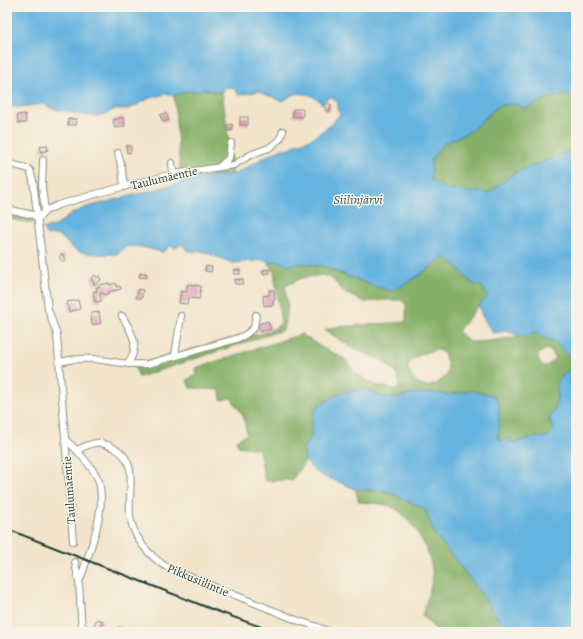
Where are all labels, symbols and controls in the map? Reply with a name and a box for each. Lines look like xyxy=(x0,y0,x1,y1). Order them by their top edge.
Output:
street label: Taulumäentie xyxy=(129,163,199,193)
water label: Siilinjärvi xyxy=(333,191,383,208)
street label: Taulumäentie xyxy=(59,456,79,524)
street label: Pikkusiilintie xyxy=(165,560,231,600)

